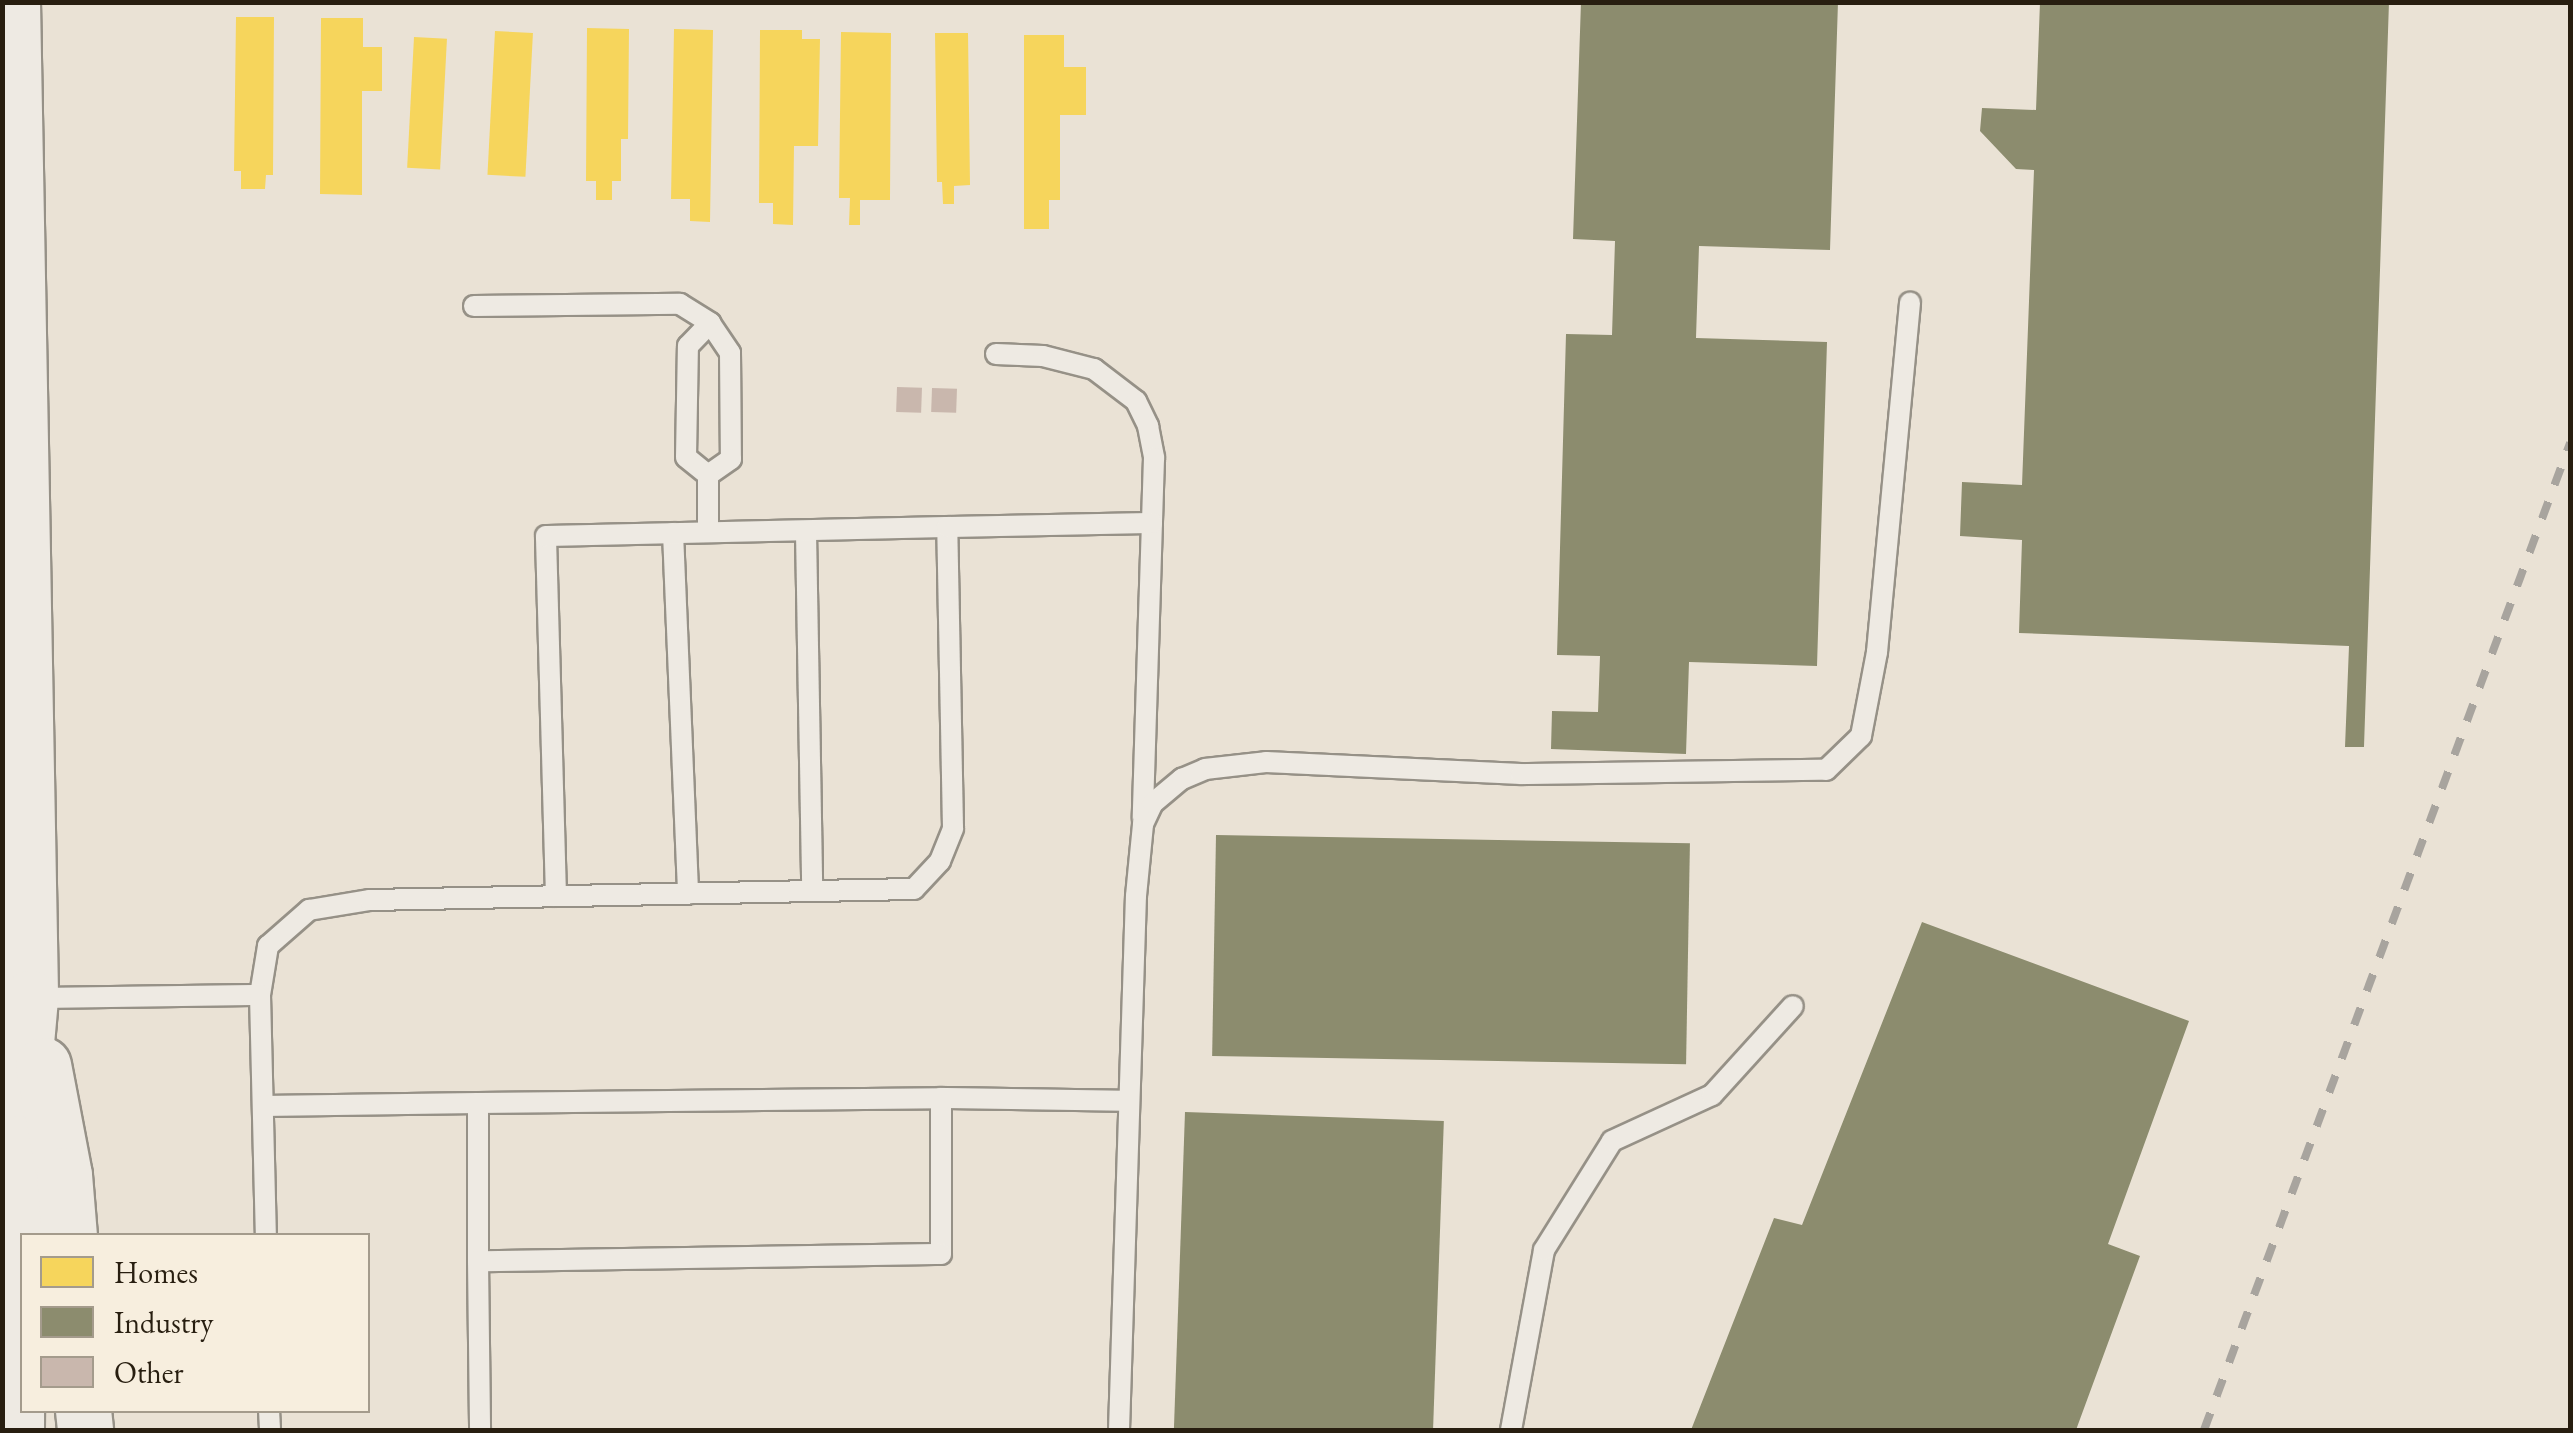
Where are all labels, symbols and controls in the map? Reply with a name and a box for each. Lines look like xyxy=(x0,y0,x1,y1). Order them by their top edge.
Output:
legend xyxy=(20,1233,370,1413)
text: Homes xyxy=(114,1253,198,1292)
text: Industry xyxy=(114,1303,213,1342)
text: Other xyxy=(114,1353,183,1392)

